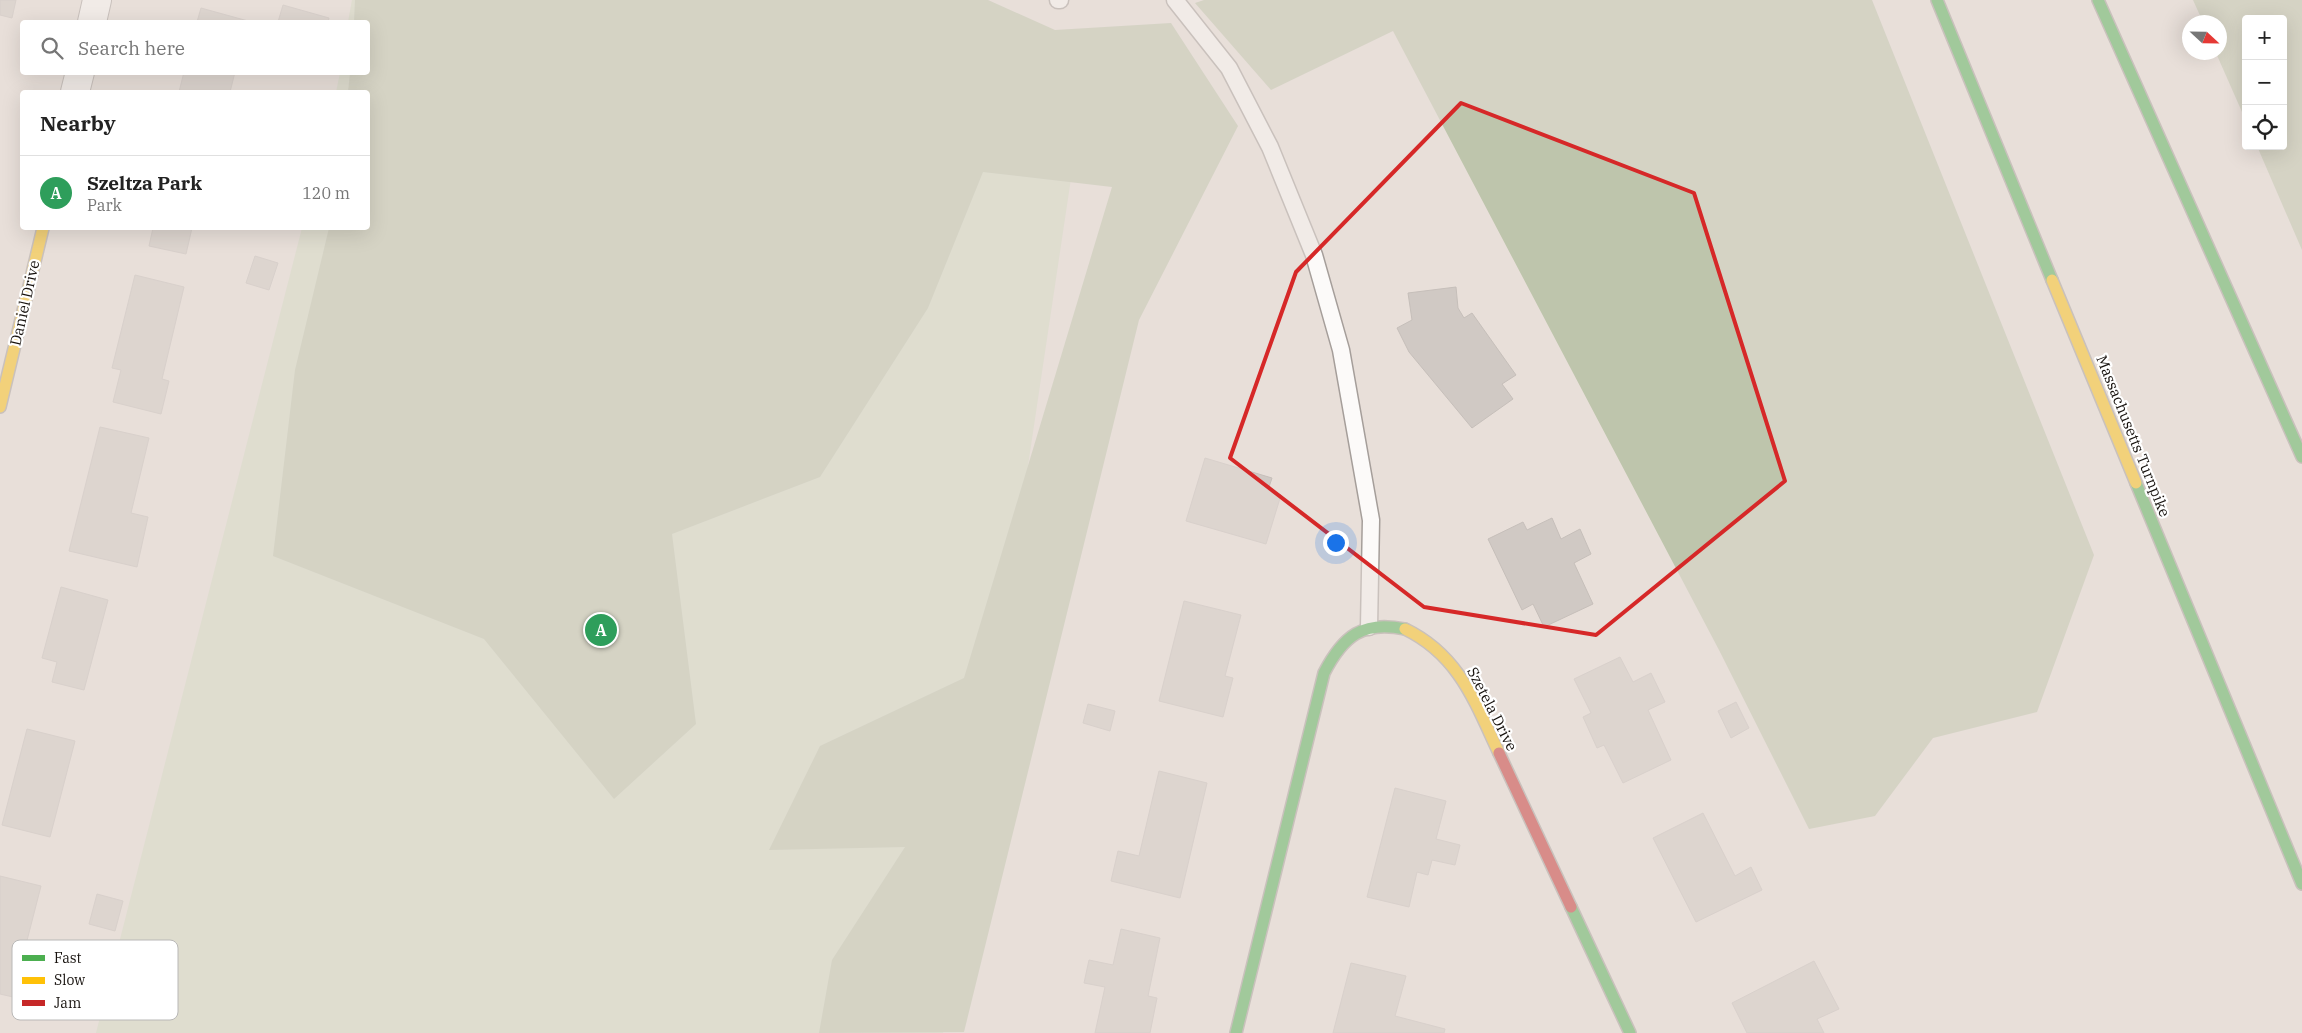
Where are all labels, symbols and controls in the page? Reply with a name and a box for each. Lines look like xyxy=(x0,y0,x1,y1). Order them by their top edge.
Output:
north arrow xyxy=(2182,15,2227,60)
map controls xyxy=(2242,15,2287,150)
button: + xyxy=(2242,15,2287,60)
search box xyxy=(20,20,370,75)
icon: search xyxy=(38,34,66,62)
text: Search here xyxy=(78,36,185,60)
button: − xyxy=(2242,60,2287,105)
button: locate xyxy=(2242,105,2287,150)
text: Nearby xyxy=(40,109,116,137)
text: Szeltza Park xyxy=(87,171,202,195)
text: A xyxy=(50,183,62,203)
text: 120 m xyxy=(302,183,350,203)
text: Park xyxy=(87,195,122,215)
street label: Daniel Drive xyxy=(5,258,44,347)
street label: Massachusetts Turnpike xyxy=(2092,352,2175,519)
your location xyxy=(1323,530,1349,556)
pin: A xyxy=(585,611,617,649)
street label: Szetela Drive xyxy=(1463,664,1522,754)
legend xyxy=(12,940,178,1020)
text: Fast xyxy=(54,949,82,967)
text: Slow xyxy=(54,971,85,989)
text: Jam xyxy=(54,994,81,1012)

